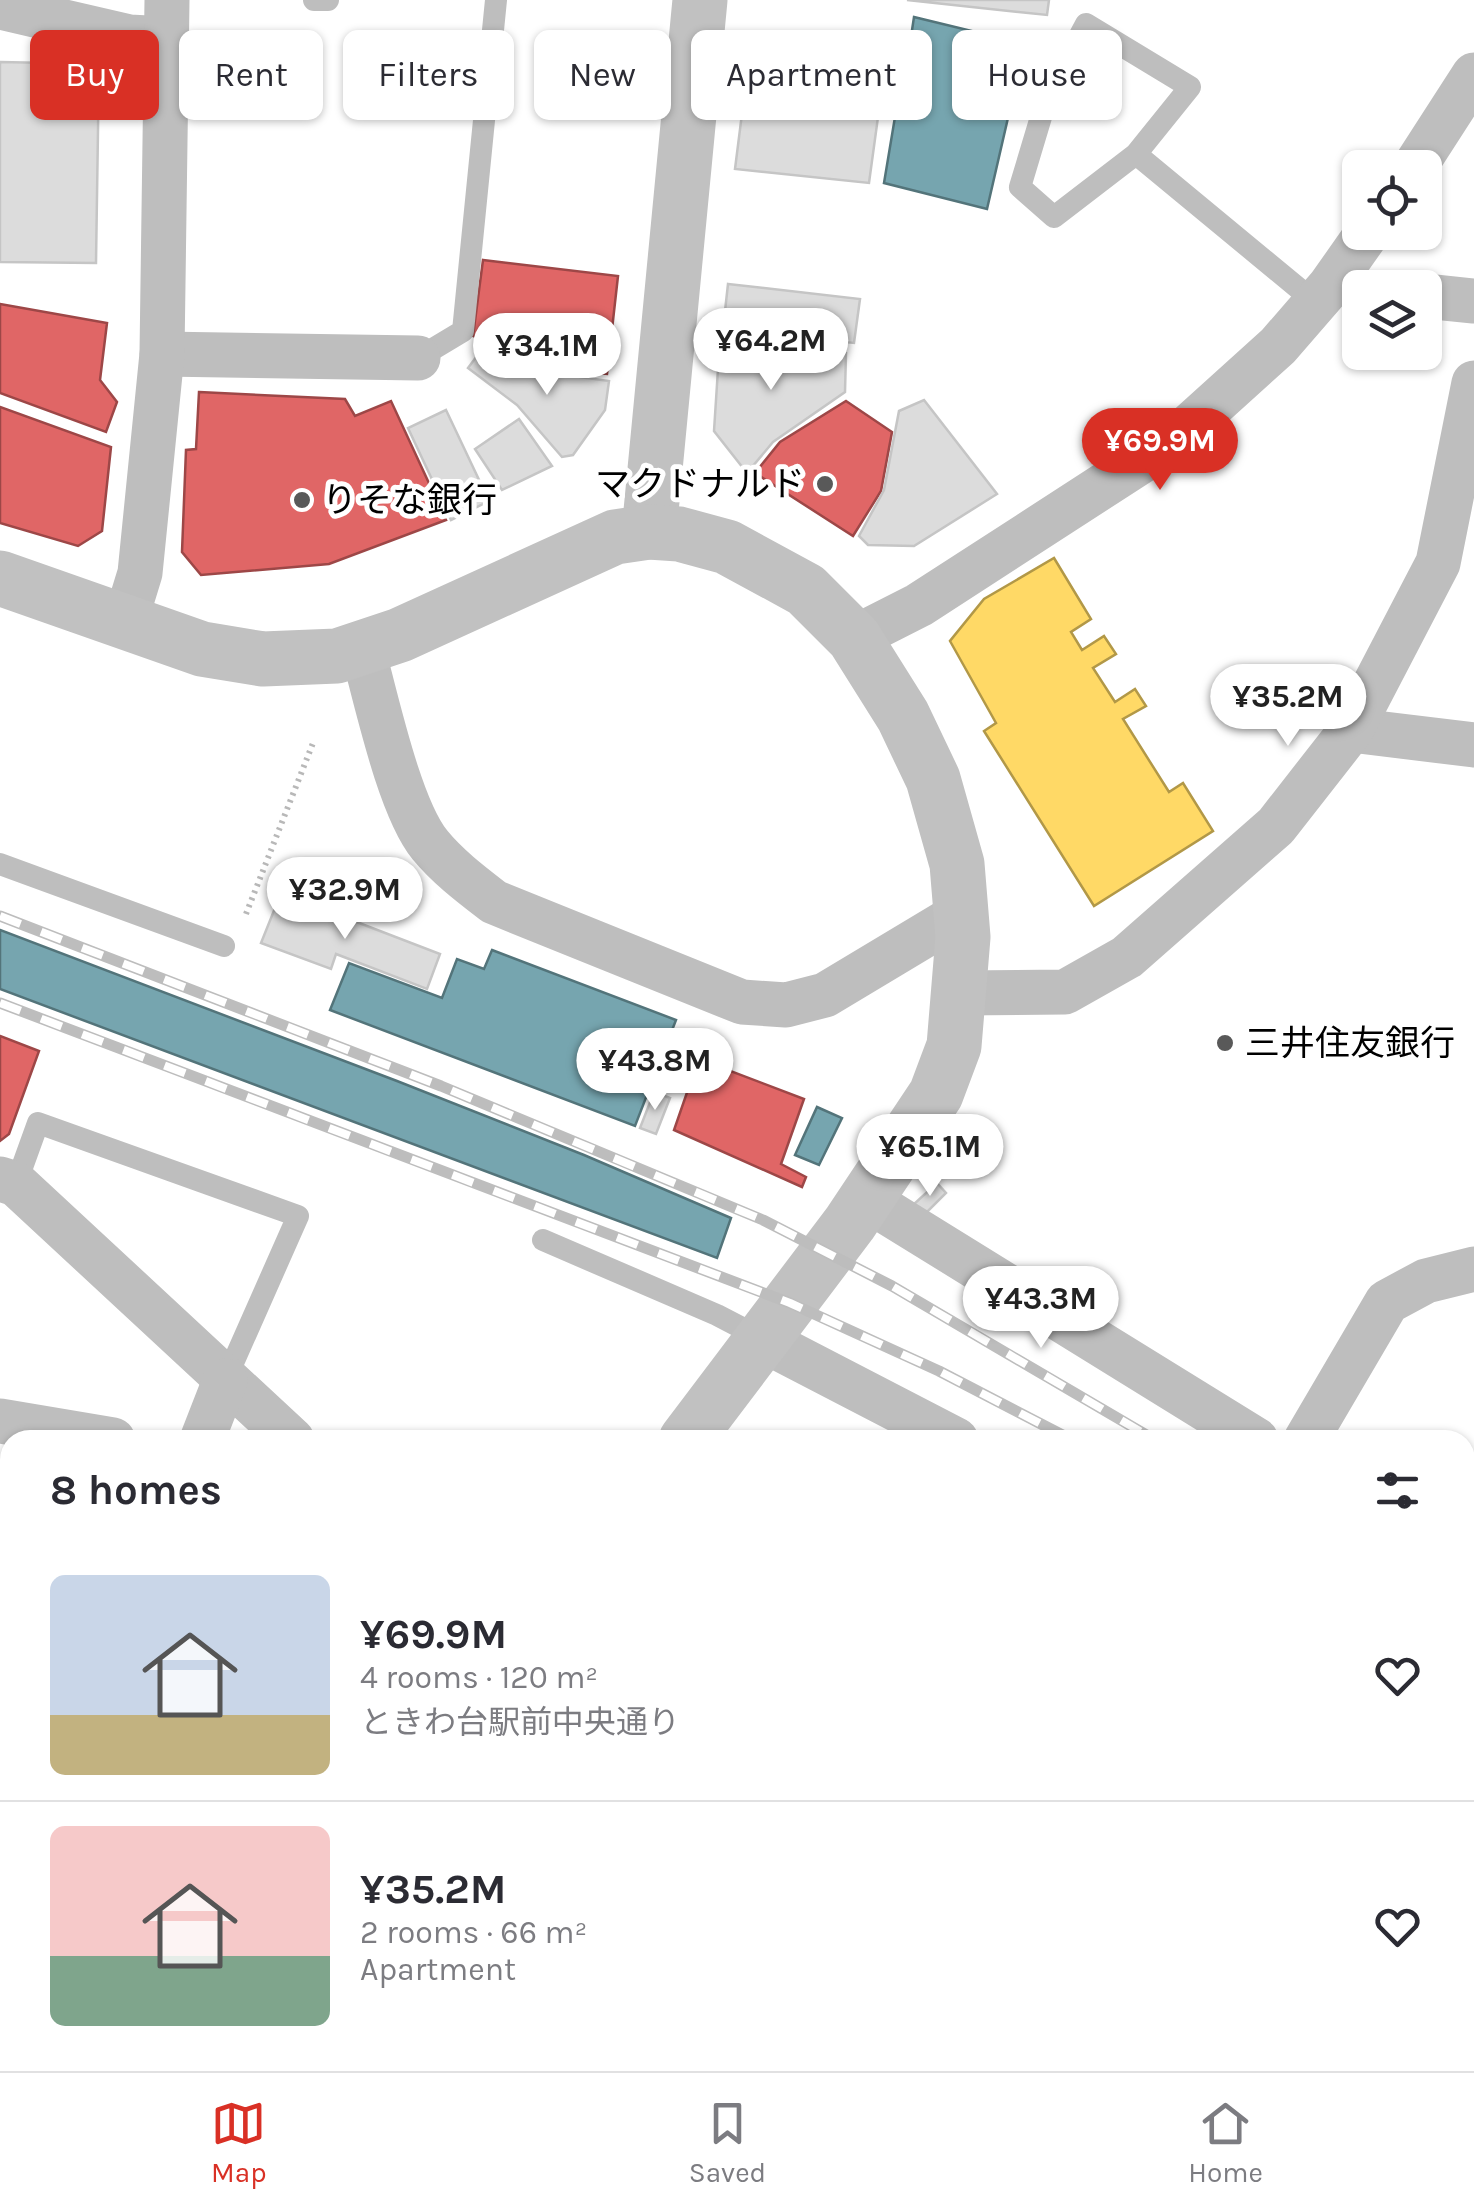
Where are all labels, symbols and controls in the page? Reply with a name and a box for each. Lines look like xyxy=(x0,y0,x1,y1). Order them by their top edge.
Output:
chip: Buy xyxy=(30,30,159,120)
chip: Rent xyxy=(179,30,323,120)
chip: Filters xyxy=(343,30,514,120)
chip: New xyxy=(534,30,671,120)
chip: Apartment xyxy=(691,30,932,120)
chip: House xyxy=(952,30,1122,120)
map controls xyxy=(1342,150,1442,370)
button: locate xyxy=(1342,150,1442,250)
button: layers xyxy=(1342,270,1442,370)
pin: ¥64.2M xyxy=(690,308,852,393)
pin: ¥34.1M xyxy=(466,313,628,398)
text: ¥64.2M xyxy=(715,322,827,359)
text: ¥34.1M xyxy=(495,327,599,364)
pin: ¥69.9M xyxy=(1079,408,1241,493)
text: ¥69.9M xyxy=(1104,422,1216,459)
place label: マクドナルド xyxy=(595,464,805,505)
marker: マクドナルド xyxy=(814,473,836,495)
place label: りそな銀行 xyxy=(322,480,497,521)
marker: りそな銀行 xyxy=(291,489,313,511)
pin: ¥35.2M xyxy=(1207,664,1369,749)
text: ¥35.2M xyxy=(1232,678,1344,715)
pin: ¥32.9M xyxy=(264,857,426,942)
text: ¥32.9M xyxy=(289,871,401,908)
place label: 三井住友銀行 xyxy=(1245,1023,1455,1064)
pin: ¥43.8M xyxy=(574,1028,736,1113)
marker: 三井住友銀行 xyxy=(1214,1032,1236,1054)
text: ¥43.8M xyxy=(598,1042,712,1079)
pin: ¥65.1M xyxy=(849,1114,1011,1199)
text: ¥65.1M xyxy=(878,1128,982,1165)
pin: ¥43.3M xyxy=(960,1266,1122,1351)
text: ¥43.3M xyxy=(985,1280,1097,1317)
icon: filters xyxy=(1370,1463,1425,1518)
text: 8 homes xyxy=(50,1465,222,1515)
text: ¥69.9M xyxy=(360,1609,507,1659)
icon: home xyxy=(130,1615,250,1735)
icon: heart xyxy=(1370,1648,1425,1703)
text: 4 rooms · 120 m² xyxy=(360,1659,598,1696)
text: ときわ台駅前中央通り xyxy=(360,1704,680,1741)
text: ¥35.2M xyxy=(360,1864,506,1914)
icon: home xyxy=(130,1866,250,1986)
icon: heart xyxy=(1370,1899,1425,1954)
text: 2 rooms · 66 m² xyxy=(360,1914,587,1951)
text: Apartment xyxy=(360,1951,516,1988)
tab: Map xyxy=(211,2096,267,2189)
tab: Saved xyxy=(689,2096,766,2189)
tab: Home xyxy=(1188,2096,1263,2189)

